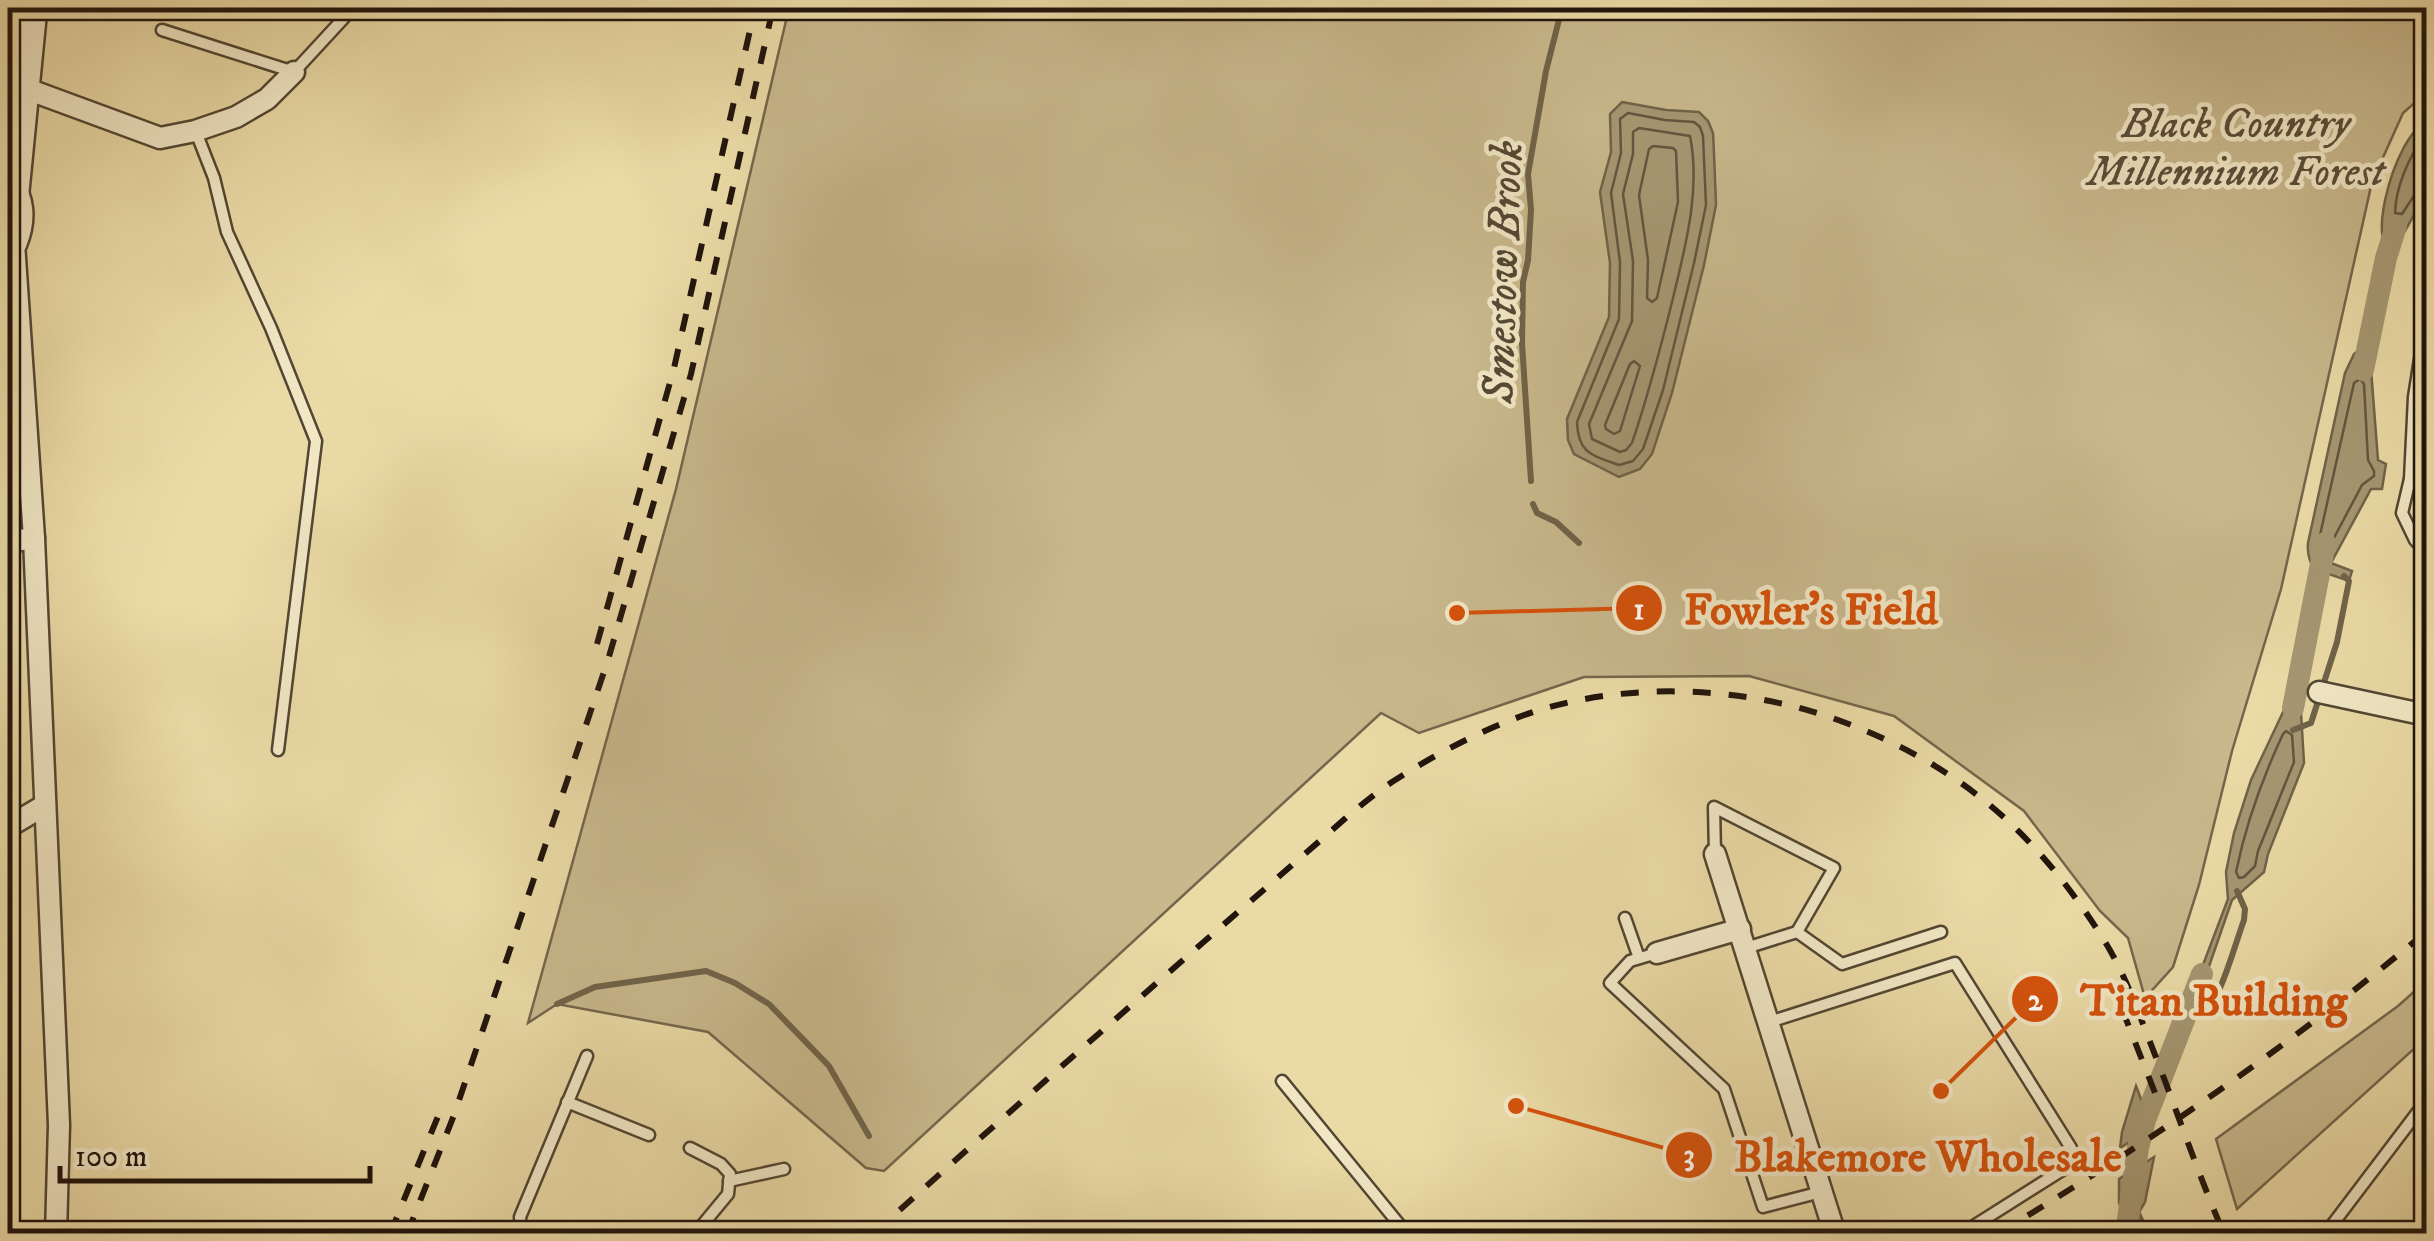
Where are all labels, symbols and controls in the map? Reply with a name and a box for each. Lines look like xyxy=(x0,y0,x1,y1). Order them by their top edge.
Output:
park label: Black Country Millennium Forest xyxy=(2084,99,2388,199)
water label: Smestow Brook xyxy=(1471,140,1537,405)
callout: Fowler's Field xyxy=(1614,571,1958,646)
text: Fowler's Field xyxy=(1684,583,1940,639)
text: 1 xyxy=(1633,592,1645,629)
callout: Titan Building xyxy=(2010,962,2367,1037)
text: Titan Building xyxy=(2080,974,2348,1030)
text: 2 xyxy=(2028,983,2043,1020)
callout: Blakemore Wholesale xyxy=(1664,1117,2142,1192)
scale bar xyxy=(60,1121,370,1183)
text: Blakemore Wholesale xyxy=(1734,1130,2122,1186)
text: 3 xyxy=(1683,1138,1695,1175)
text: 100 m xyxy=(75,1139,147,1176)

